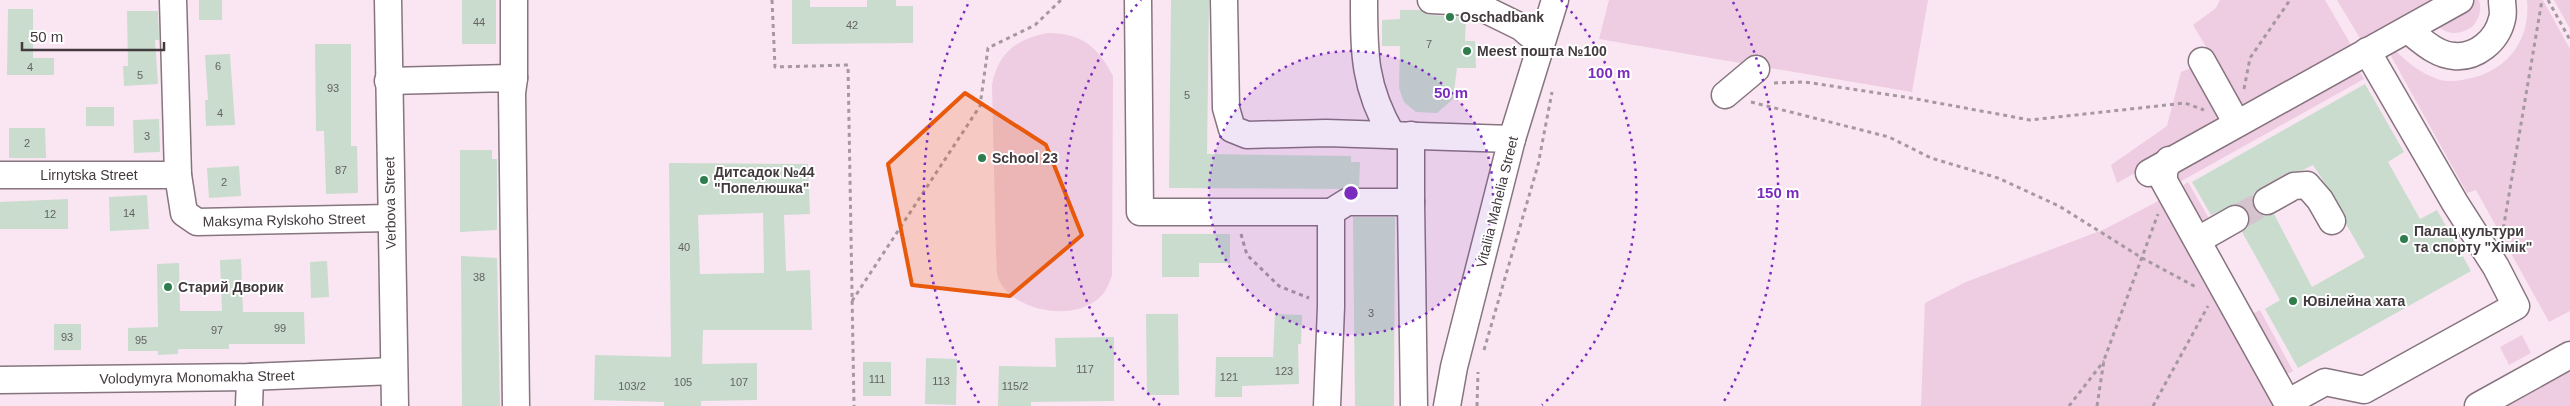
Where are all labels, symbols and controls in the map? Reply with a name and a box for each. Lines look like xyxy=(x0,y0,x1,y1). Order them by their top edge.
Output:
place label: Oschadbank xyxy=(1460,9,1544,25)
marker: Oschadbank xyxy=(1444,11,1456,23)
house number: 44 xyxy=(473,16,485,28)
house number: 42 xyxy=(846,19,858,31)
scale bar xyxy=(22,20,165,52)
text: 50 m xyxy=(30,28,63,45)
house number: 7 xyxy=(1426,38,1432,50)
place label: Meest пошта №100 xyxy=(1477,43,1607,59)
marker: Meest пошта №100 xyxy=(1461,45,1473,57)
house number: 6 xyxy=(215,60,221,72)
house number: 4 xyxy=(27,61,33,73)
text: 100 m xyxy=(1588,64,1630,81)
house number: 5 xyxy=(137,69,143,81)
house number: 93 xyxy=(327,82,339,94)
text: 50 m xyxy=(1434,84,1468,101)
house number: 5 xyxy=(1184,89,1190,101)
house number: 4 xyxy=(217,107,223,119)
house number: 3 xyxy=(144,130,150,142)
street label: Vitaliia Mahelia Street xyxy=(1473,134,1521,270)
house number: 2 xyxy=(24,137,30,149)
place label: School 23 xyxy=(992,150,1058,166)
marker: School 23 xyxy=(976,152,988,164)
street label: Verbova Street xyxy=(381,156,399,249)
house number: 87 xyxy=(335,164,347,176)
place label: Дитсадок №44 "Попелюшка" xyxy=(714,164,815,196)
street label: Lirnytska Street xyxy=(40,167,138,183)
marker: Дитсадок №44 "Попелюшка" xyxy=(698,174,710,186)
house number: 2 xyxy=(221,176,227,188)
centre of rings xyxy=(1342,184,1360,202)
text: 150 m xyxy=(1757,184,1799,201)
house number: 14 xyxy=(123,207,135,219)
house number: 12 xyxy=(44,208,56,220)
street label: Maksyma Rylskoho Street xyxy=(203,211,366,229)
place label: Палац культури та спорту "Хімік" xyxy=(2414,223,2532,255)
marker: Палац культури та спорту "Хімік" xyxy=(2398,233,2410,245)
house number: 40 xyxy=(678,241,690,253)
house number: 38 xyxy=(473,271,485,283)
place label: Старий Дворик xyxy=(178,279,285,295)
marker: Старий Дворик xyxy=(162,281,174,293)
place label: Ювілейна хата xyxy=(2303,293,2406,309)
marker: Ювілейна хата xyxy=(2287,295,2299,307)
house number: 3 xyxy=(1368,307,1374,319)
house number: 99 xyxy=(274,322,286,334)
house number: 97 xyxy=(211,324,223,336)
house number: 93 xyxy=(61,331,73,343)
house number: 95 xyxy=(135,334,147,346)
house number: 117 xyxy=(1076,363,1094,375)
house number: 123 xyxy=(1275,365,1293,377)
street label: Volodymyra Monomakha Street xyxy=(99,367,295,387)
house number: 121 xyxy=(1220,371,1238,383)
house number: 111 xyxy=(869,373,885,385)
house number: 113 xyxy=(932,375,950,387)
house number: 105 xyxy=(674,376,692,388)
house number: 107 xyxy=(730,376,748,388)
house number: 103/2 xyxy=(618,380,646,392)
house number: 115/2 xyxy=(1002,380,1028,392)

